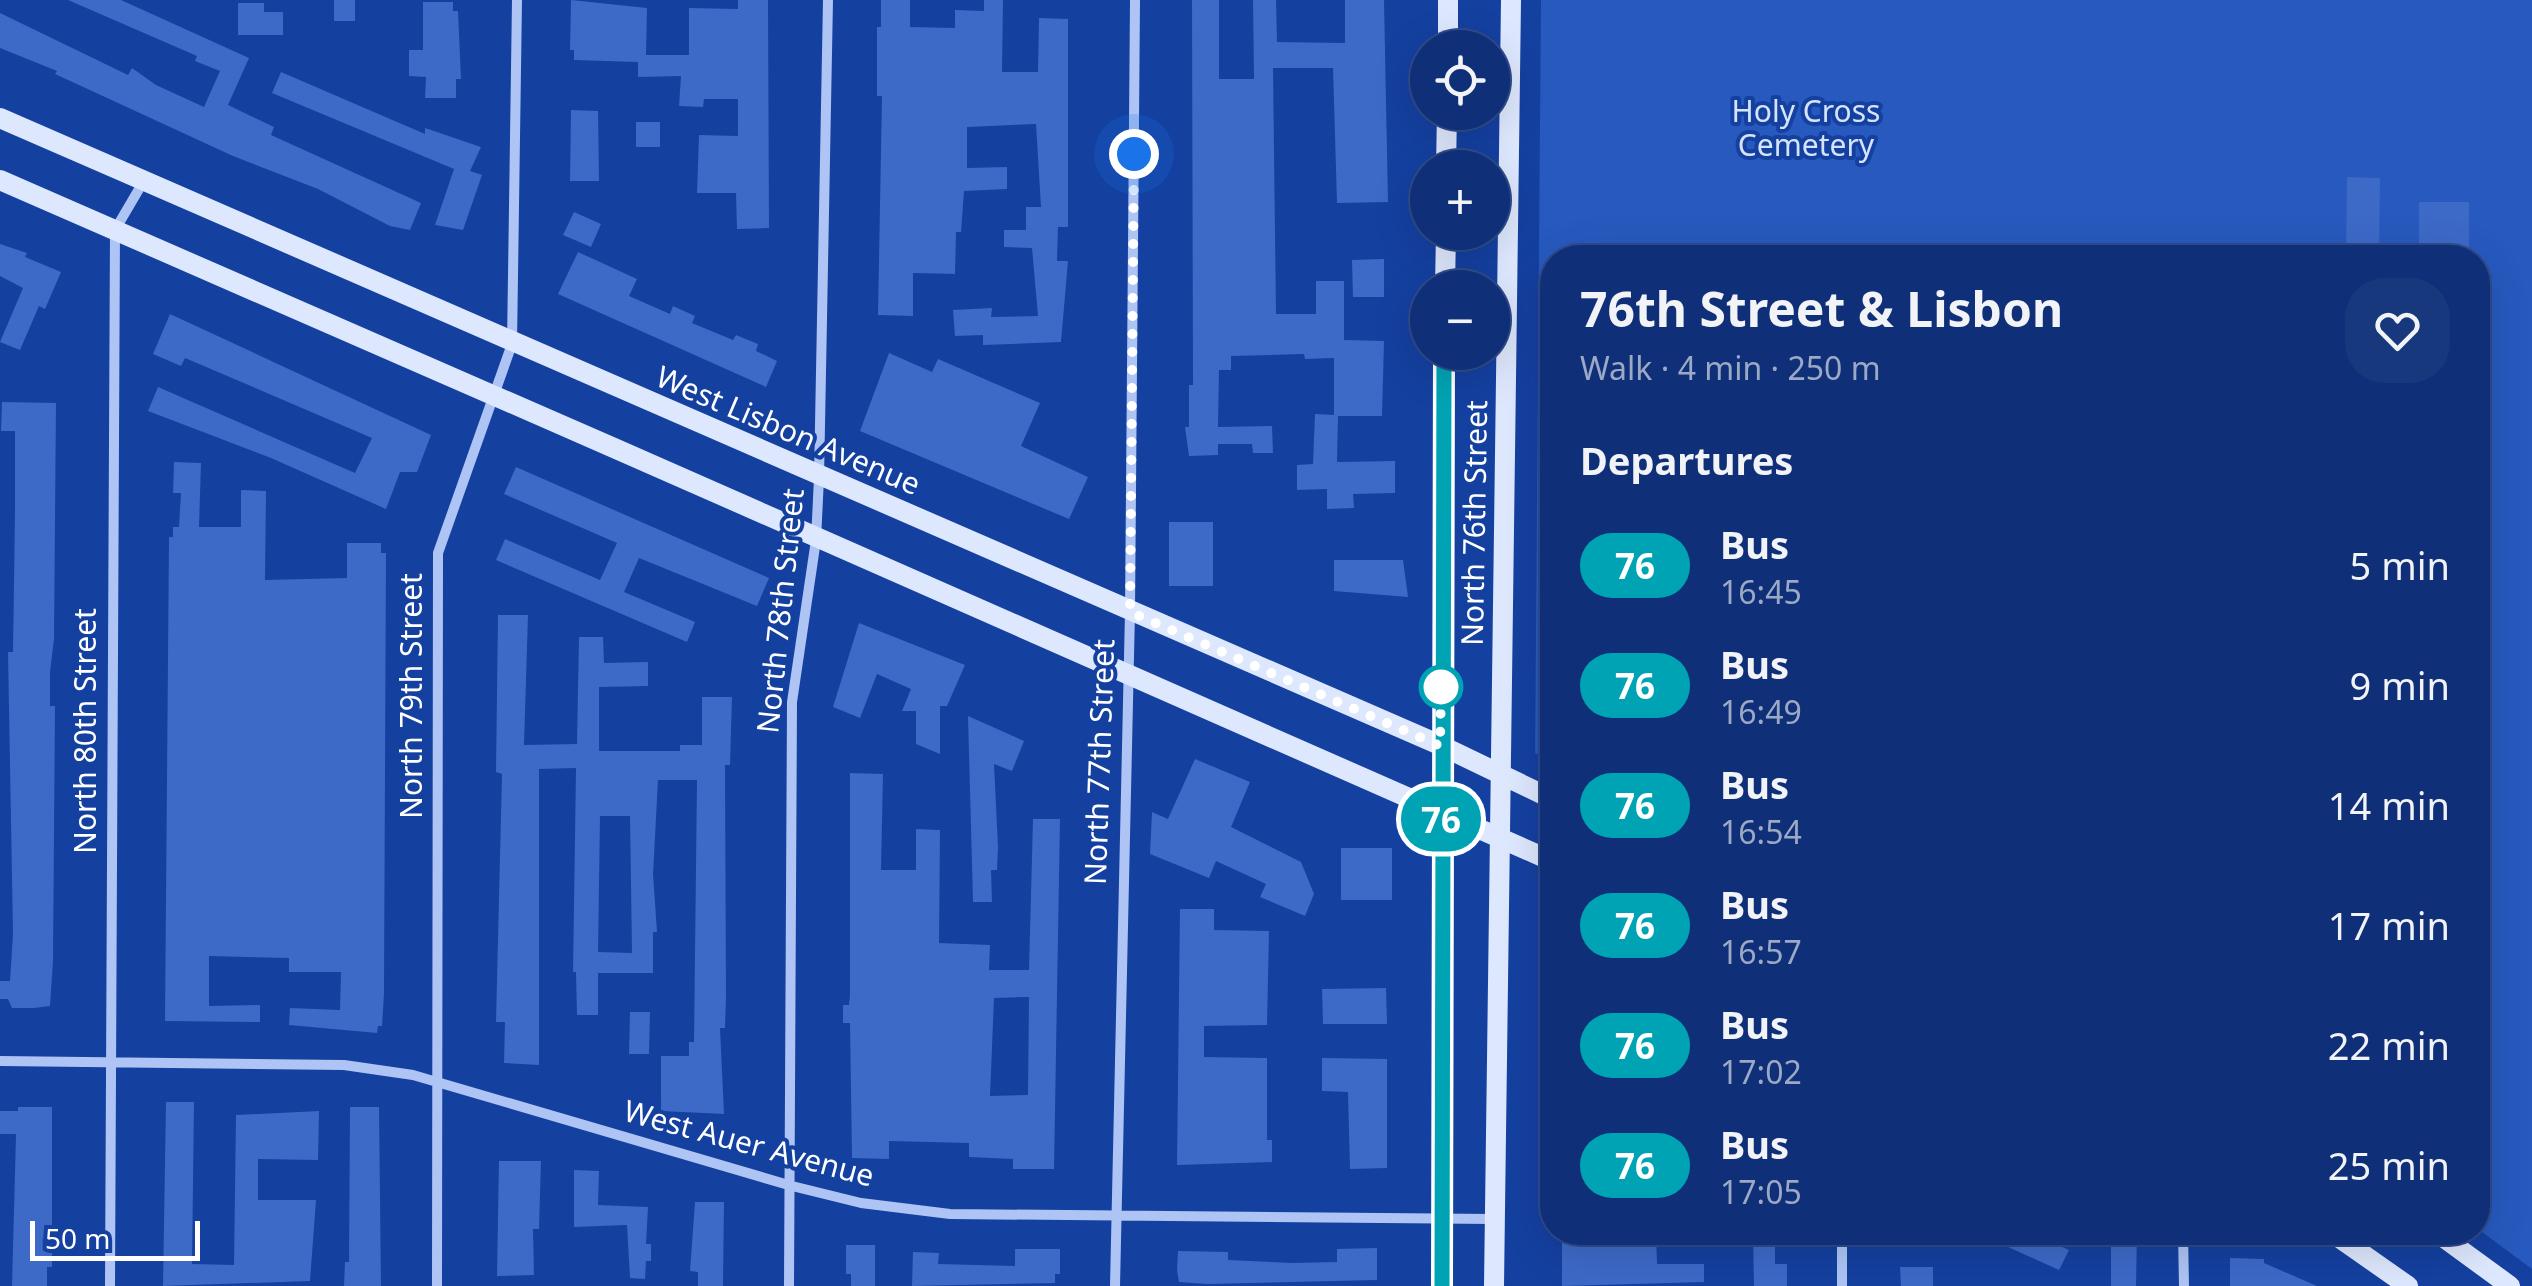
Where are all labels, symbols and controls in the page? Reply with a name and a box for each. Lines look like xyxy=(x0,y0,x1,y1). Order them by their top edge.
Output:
map controls xyxy=(1410,30,1510,370)
button: locate xyxy=(1410,30,1510,130)
park label: Holy Cross Cemetery xyxy=(1732,90,1880,165)
your location xyxy=(1109,129,1159,179)
button: + xyxy=(1410,150,1510,250)
button: − xyxy=(1410,270,1510,370)
text: 76th Street & Lisbon xyxy=(1580,276,2063,341)
button: heart xyxy=(2345,278,2450,383)
text: Walk · 4 min · 250 m xyxy=(1580,346,1881,389)
street label: West Lisbon Avenue xyxy=(650,355,927,504)
street label: North 76th Street xyxy=(1451,400,1496,646)
text: Departures xyxy=(1580,434,1793,486)
street label: North 78th Street xyxy=(746,486,813,735)
text: Bus xyxy=(1720,518,1789,570)
text: 5 min xyxy=(2350,539,2450,591)
text: 76 xyxy=(1615,542,1655,589)
text: 16:45 xyxy=(1720,570,1802,613)
street label: North 79th Street xyxy=(390,573,431,819)
street label: North 80th Street xyxy=(64,608,105,854)
street label: North 77th Street xyxy=(1074,638,1123,885)
text: Bus xyxy=(1720,638,1789,690)
text: 9 min xyxy=(2350,659,2450,711)
text: 76 xyxy=(1615,662,1655,709)
unlabelled marker xyxy=(1420,666,1462,708)
text: 16:49 xyxy=(1720,690,1802,733)
text: Bus xyxy=(1720,758,1789,810)
text: 14 min xyxy=(2328,779,2450,831)
text: 76 xyxy=(1615,782,1655,829)
line badge: 76 xyxy=(1396,786,1486,852)
text: 76 xyxy=(1421,796,1461,843)
text: 16:54 xyxy=(1720,810,1802,853)
text: Bus xyxy=(1720,878,1789,930)
text: 17 min xyxy=(2328,899,2450,951)
text: 76 xyxy=(1615,902,1655,949)
text: 16:57 xyxy=(1720,930,1802,973)
text: Bus xyxy=(1720,998,1789,1050)
text: 22 min xyxy=(2328,1019,2450,1071)
text: 76 xyxy=(1615,1022,1655,1069)
text: 17:02 xyxy=(1720,1050,1802,1093)
street label: West Auer Avenue xyxy=(620,1089,879,1196)
text: Bus xyxy=(1720,1118,1789,1170)
text: 25 min xyxy=(2328,1139,2450,1191)
text: 76 xyxy=(1615,1142,1655,1189)
text: 17:05 xyxy=(1720,1170,1802,1213)
scale bar xyxy=(30,1216,200,1260)
text: 50 m xyxy=(45,1219,111,1257)

